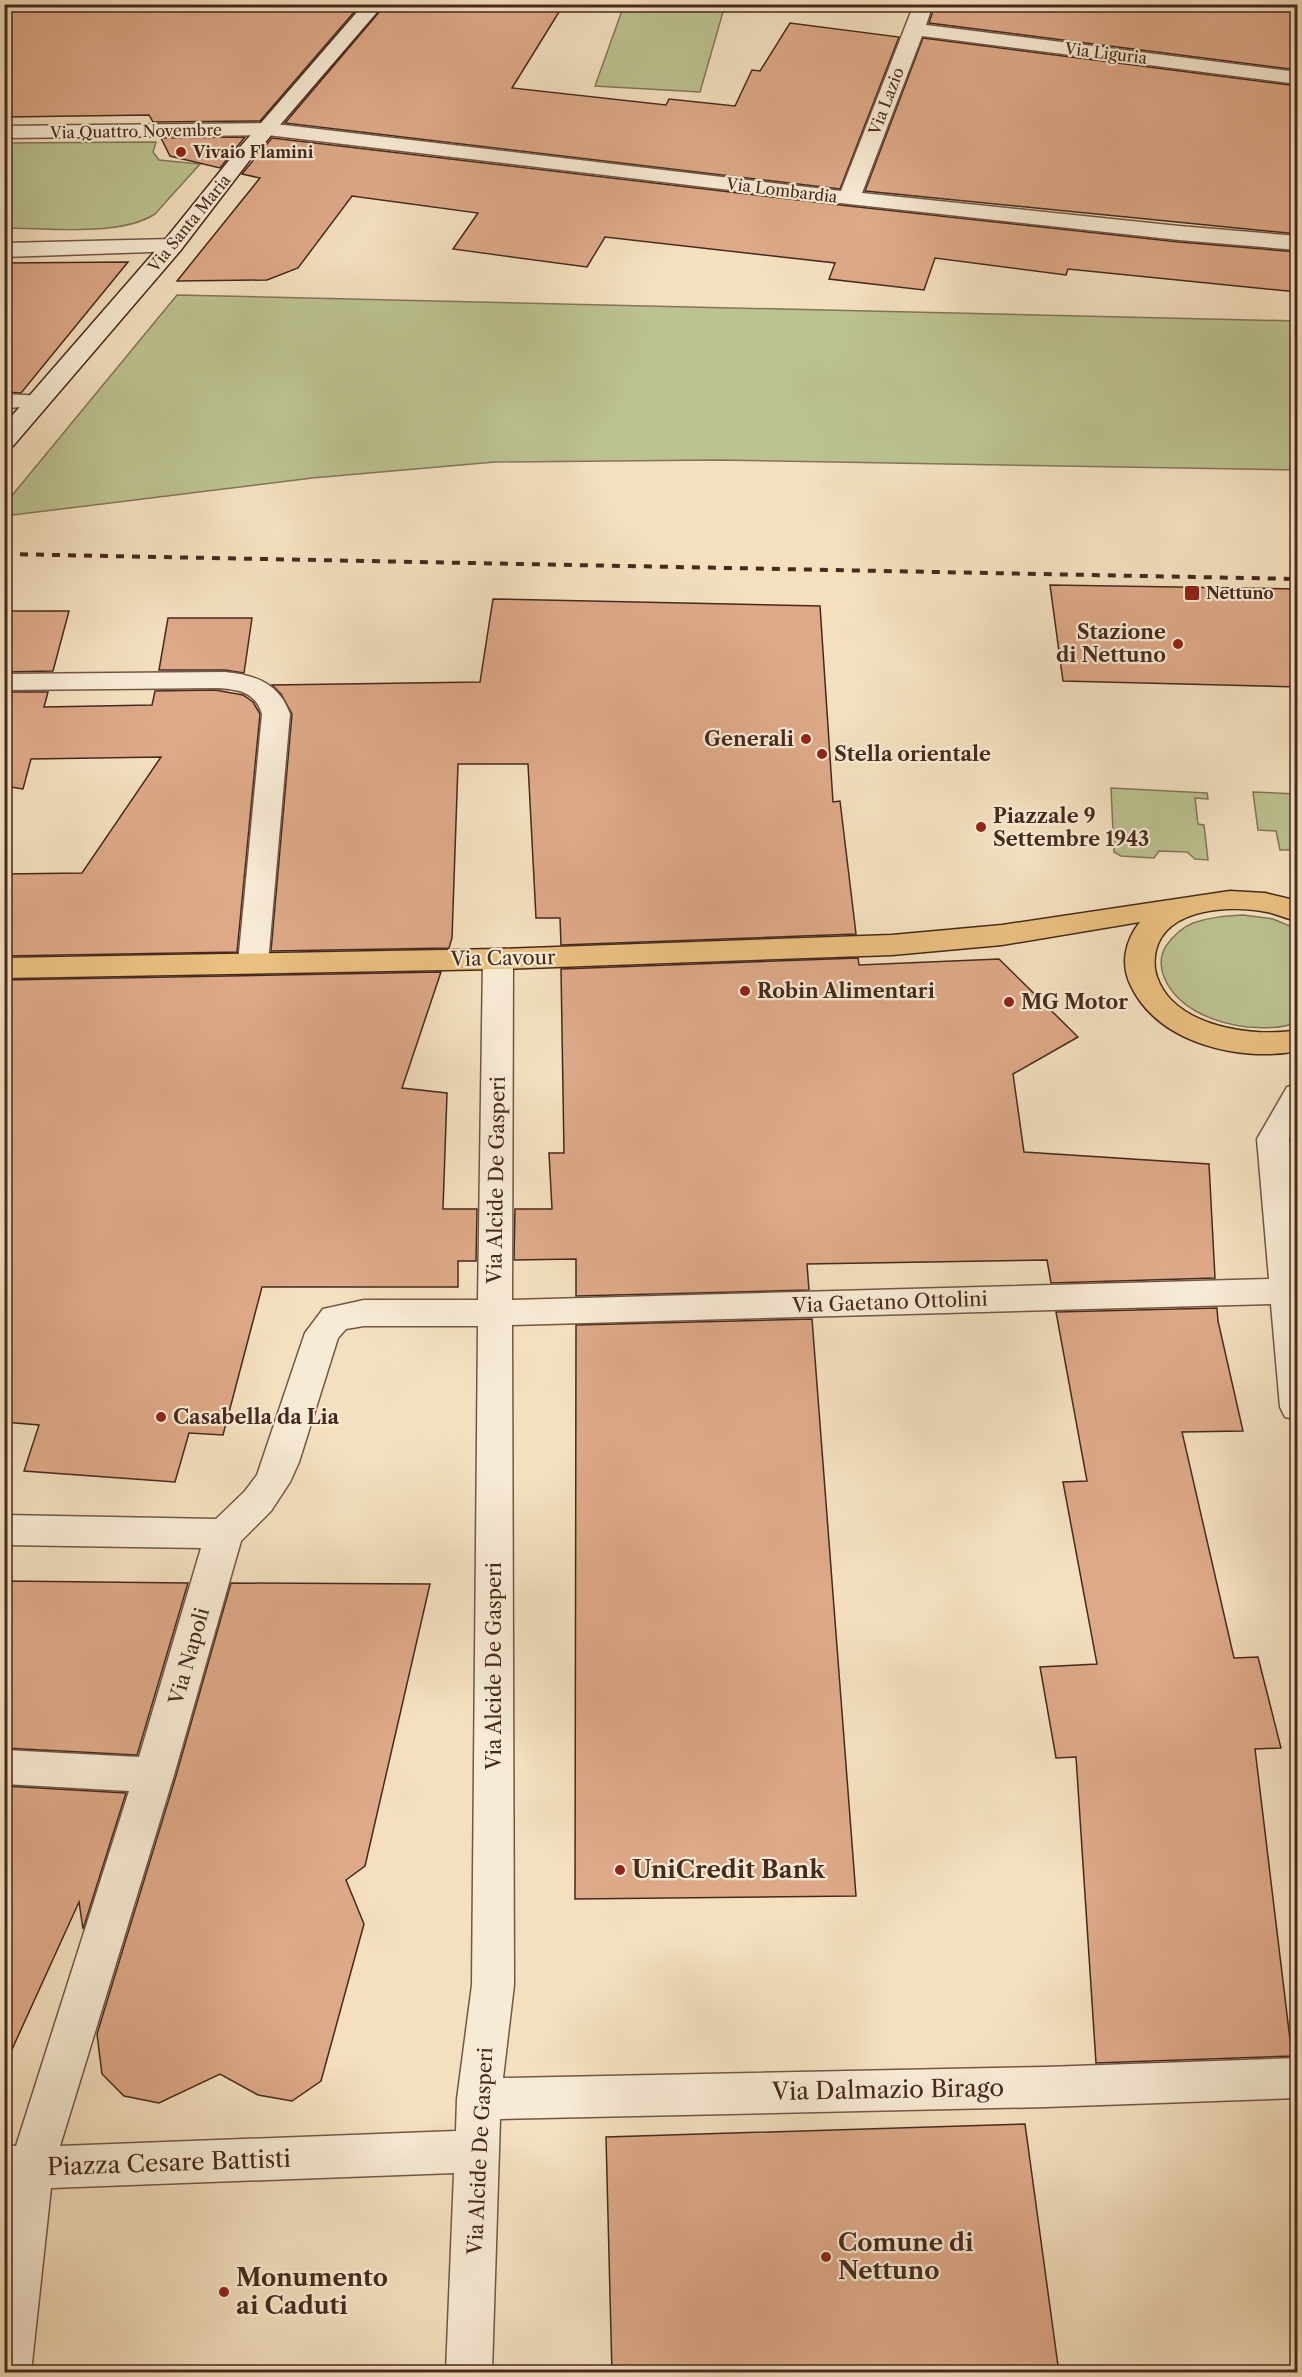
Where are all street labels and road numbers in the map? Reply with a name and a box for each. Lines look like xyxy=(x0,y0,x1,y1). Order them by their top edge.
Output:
street label: Via Liguria xyxy=(1063,38,1149,68)
street label: Via Lazio xyxy=(864,64,908,139)
street label: Via Quattro Novembre xyxy=(49,120,222,143)
street label: Via Santa Maria xyxy=(143,170,235,277)
street label: Via Lombardia xyxy=(724,173,839,207)
street label: Via Cavour xyxy=(449,945,556,971)
street label: Via Alcide De Gasperi xyxy=(482,1076,510,1285)
street label: Via Gaetano Ottolini xyxy=(791,1287,988,1317)
street label: Via Alcide De Gasperi xyxy=(482,1562,506,1771)
street label: Via Napoli xyxy=(163,1605,214,1708)
street label: Via Alcide De Gasperi xyxy=(463,2047,497,2256)
street label: Via Dalmazio Birago xyxy=(771,2073,1004,2106)
street label: Piazza Cesare Battisti xyxy=(47,2144,291,2181)

